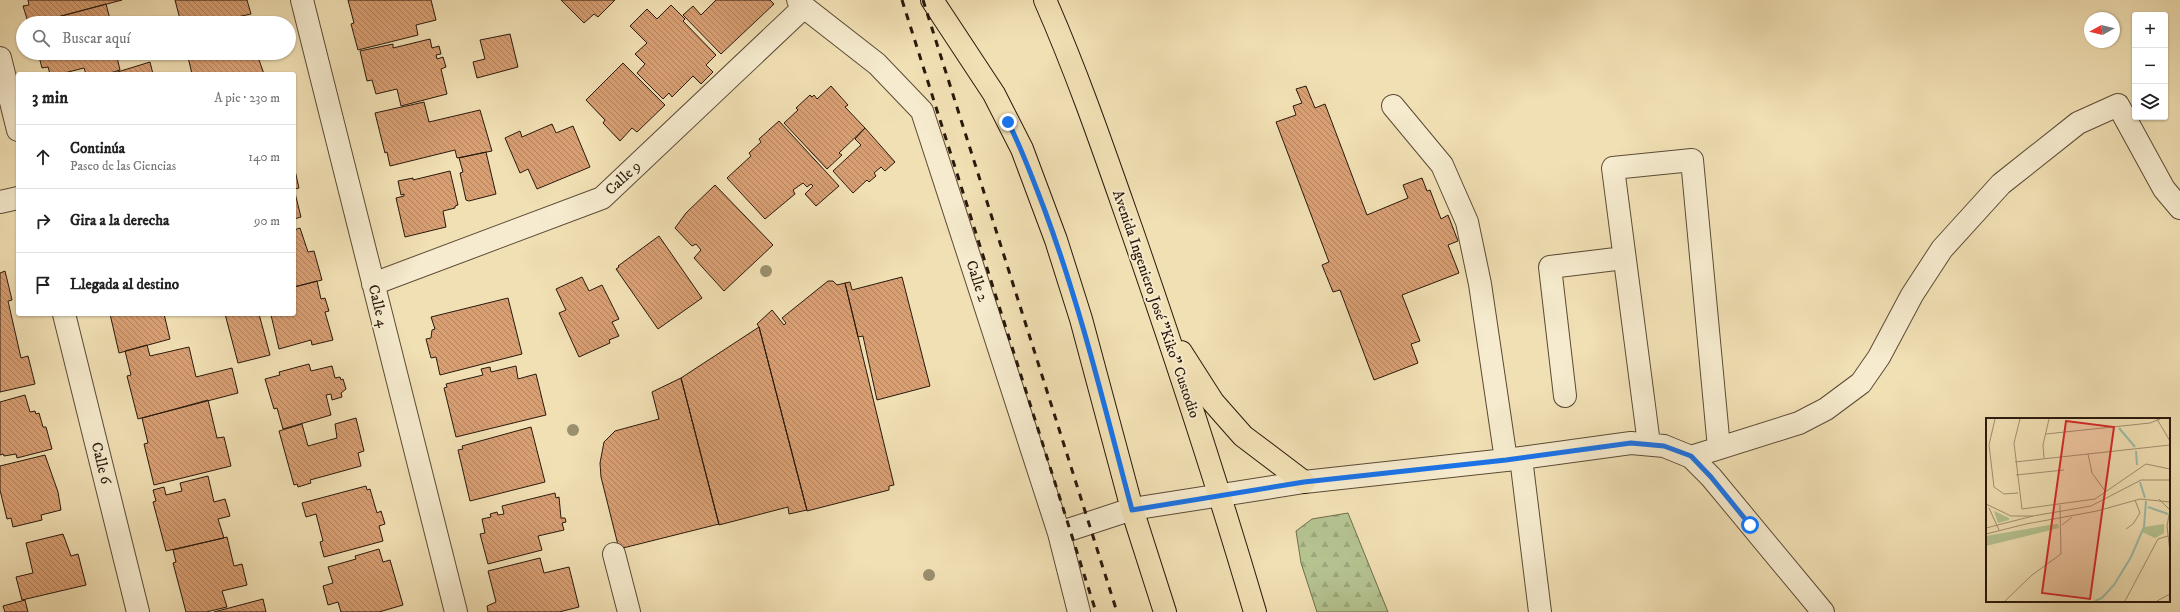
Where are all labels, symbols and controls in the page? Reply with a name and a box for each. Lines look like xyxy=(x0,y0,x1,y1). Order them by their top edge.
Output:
north arrow xyxy=(2084,12,2120,48)
map controls xyxy=(2132,12,2168,120)
button: + xyxy=(2132,12,2168,48)
search box xyxy=(16,16,296,60)
icon: search xyxy=(30,27,52,49)
text: Buscar aquí xyxy=(62,29,130,48)
button: − xyxy=(2132,48,2168,84)
button: layers xyxy=(2132,84,2168,120)
text: 3 min xyxy=(32,87,68,109)
text: A pie · 230 m xyxy=(214,90,280,106)
route end xyxy=(999,113,1017,131)
text: Continúa xyxy=(70,139,125,158)
icon: ahead xyxy=(32,146,54,168)
text: 140 m xyxy=(248,149,280,165)
street label: Calle 9 xyxy=(601,157,645,199)
text: Paseo de las Ciencias xyxy=(70,158,176,174)
street label: Avenida Ingeniero José "Kiko" Custodio xyxy=(1108,188,1204,420)
icon: right xyxy=(32,210,54,232)
text: Gira a la derecha xyxy=(70,211,169,230)
text: 90 m xyxy=(254,213,280,229)
street label: Calle 2 xyxy=(961,258,993,305)
icon: arrive xyxy=(32,274,54,296)
text: Llegada al destino xyxy=(70,275,179,294)
street label: Calle 4 xyxy=(364,283,393,330)
inset map xyxy=(1986,418,2170,602)
street label: Calle 6 xyxy=(87,440,116,487)
route start xyxy=(1741,516,1759,534)

